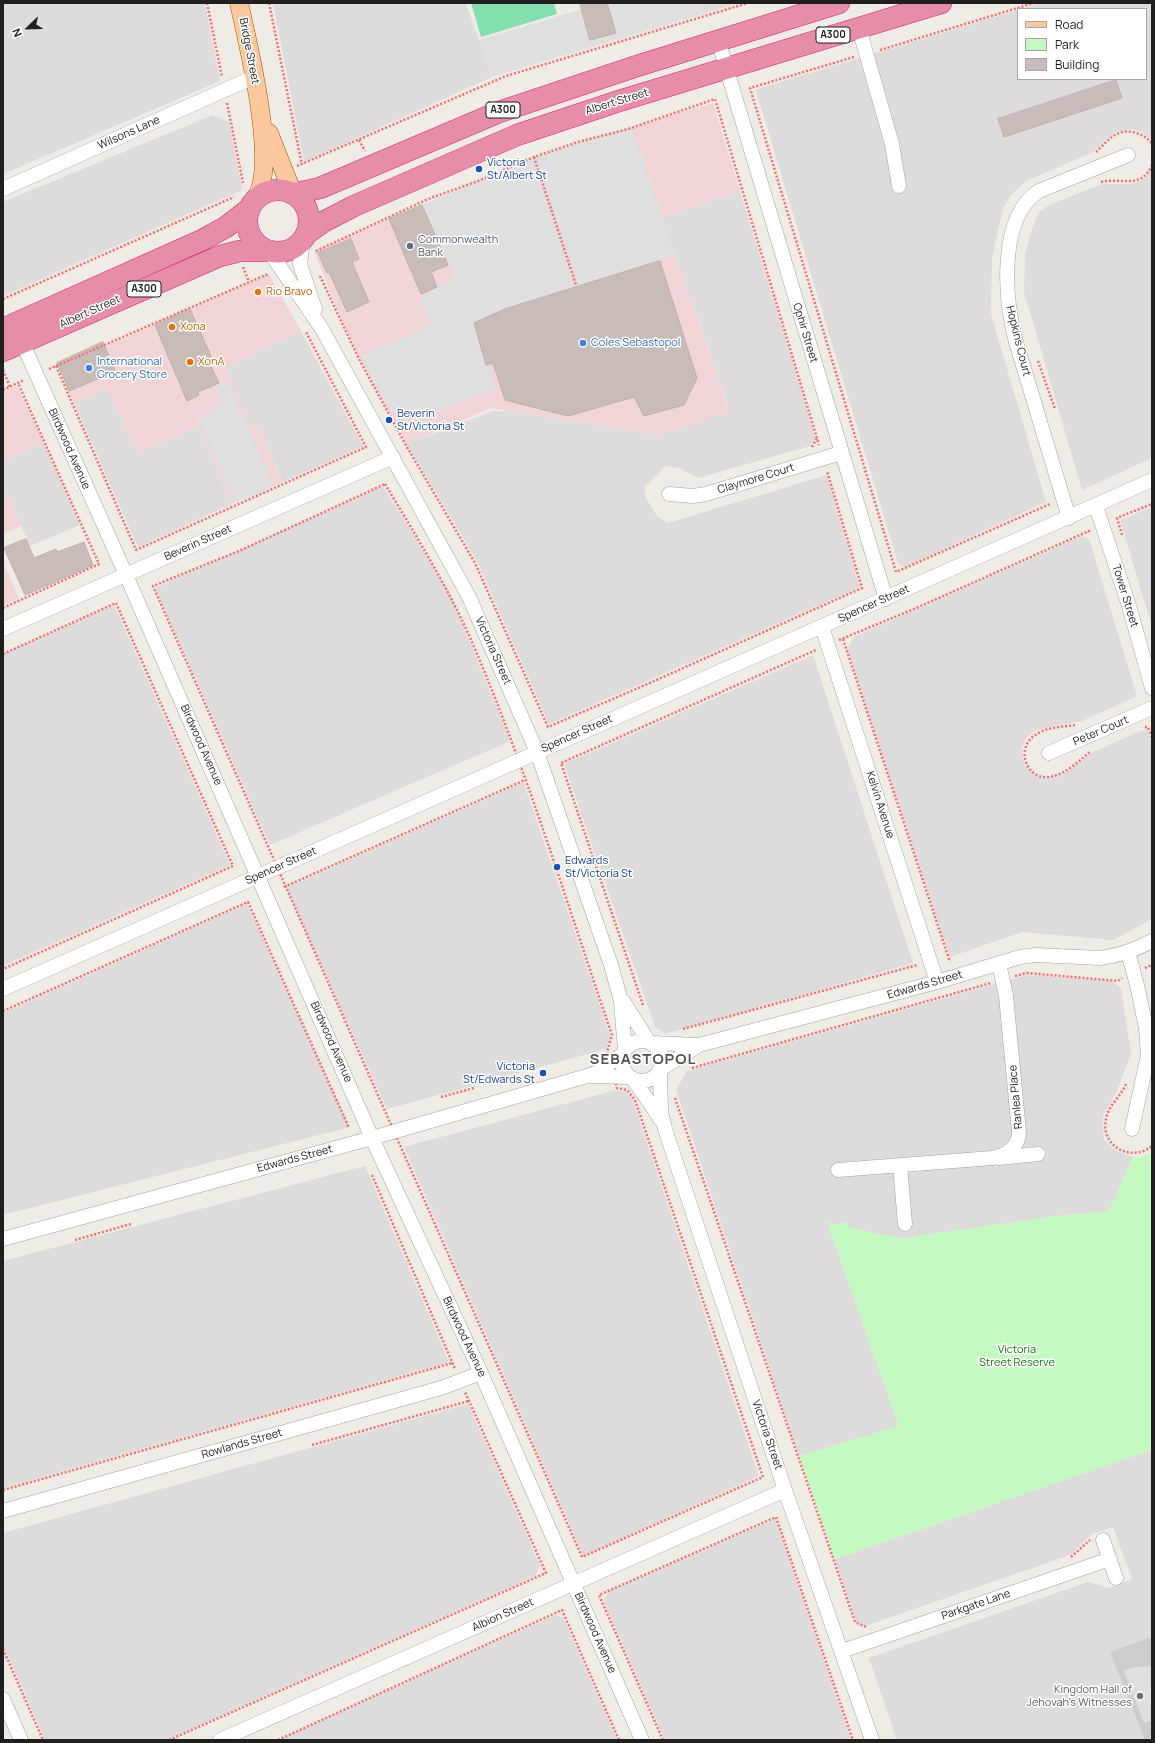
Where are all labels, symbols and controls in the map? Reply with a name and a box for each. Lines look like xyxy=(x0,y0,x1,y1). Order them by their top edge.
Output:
north arrow xyxy=(8,8,48,48)
legend xyxy=(1017,8,1147,80)
text: Road xyxy=(1055,16,1083,33)
street label: Bridge Street xyxy=(236,17,262,85)
text: N xyxy=(8,26,25,39)
road number: A300 xyxy=(816,27,850,43)
text: Park xyxy=(1055,36,1079,53)
text: Building xyxy=(1055,56,1099,73)
street label: Albert Street xyxy=(584,86,650,118)
road number: A300 xyxy=(486,102,520,118)
street label: Wilsons Lane xyxy=(96,113,162,153)
place label: Victoria St/Albert St xyxy=(487,156,547,182)
marker: Victoria St/Albert St xyxy=(474,164,484,174)
place label: Commonwealth Bank xyxy=(418,233,498,259)
marker: Commonwealth Bank xyxy=(405,241,415,251)
road number: A300 xyxy=(127,281,161,297)
place label: Rio Bravo xyxy=(266,285,312,299)
marker: Rio Bravo xyxy=(253,287,263,297)
street label: Albert Street xyxy=(57,293,123,331)
street label: Ophir Street xyxy=(790,301,820,365)
street label: Hopkins Court xyxy=(1003,304,1033,378)
place label: Xona xyxy=(180,320,206,334)
marker: Xona xyxy=(167,322,177,332)
place label: Coles Sebastopol xyxy=(591,336,680,350)
marker: Coles Sebastopol xyxy=(578,338,588,348)
place label: International Grocery Store xyxy=(97,355,167,381)
place label: XonA xyxy=(198,355,224,369)
marker: XonA xyxy=(185,357,195,367)
marker: International Grocery Store xyxy=(84,363,94,373)
street label: Birdwood Avenue xyxy=(45,406,93,492)
place label: Beverin St/Victoria St xyxy=(397,407,464,433)
marker: Beverin St/Victoria St xyxy=(384,415,394,425)
street label: Claymore Court xyxy=(716,461,796,497)
street label: Beverin Street xyxy=(162,522,234,564)
street label: Tower Street xyxy=(1109,563,1141,629)
street label: Spencer Street xyxy=(836,582,912,626)
street label: Victoria Street xyxy=(472,615,514,687)
street label: Birdwood Avenue xyxy=(177,702,225,788)
street label: Spencer Street xyxy=(539,712,615,756)
street label: Peter Court xyxy=(1071,713,1131,749)
street label: Kelvin Avenue xyxy=(863,770,897,840)
street label: Spencer Street xyxy=(243,844,319,888)
place label: Edwards St/Victoria St xyxy=(565,854,632,880)
marker: Edwards St/Victoria St xyxy=(552,862,562,872)
street label: Edwards Street xyxy=(886,968,964,1002)
street label: Birdwood Avenue xyxy=(307,999,355,1085)
district label: SEBASTOPOL xyxy=(590,1051,696,1069)
place label: Victoria St/Edwards St xyxy=(463,1060,535,1086)
street label: Ranlea Place xyxy=(1007,1064,1025,1130)
marker: Victoria St/Edwards St xyxy=(538,1068,548,1078)
street label: Edwards Street xyxy=(256,1143,334,1175)
street label: Birdwood Avenue xyxy=(440,1295,488,1379)
park label: Victoria Street Reserve xyxy=(979,1343,1055,1369)
street label: Victoria Street xyxy=(749,1398,785,1472)
street label: Rowlands Street xyxy=(200,1426,284,1462)
street label: Parkgate Lane xyxy=(940,1587,1012,1623)
street label: Birdwood Avenue xyxy=(571,1590,619,1676)
street label: Albion Street xyxy=(470,1596,536,1634)
place label: Kingdom Hall of Jehovah's Witnesses xyxy=(1027,1683,1132,1709)
marker: Kingdom Hall of Jehovah's Witnesses xyxy=(1135,1691,1145,1701)

